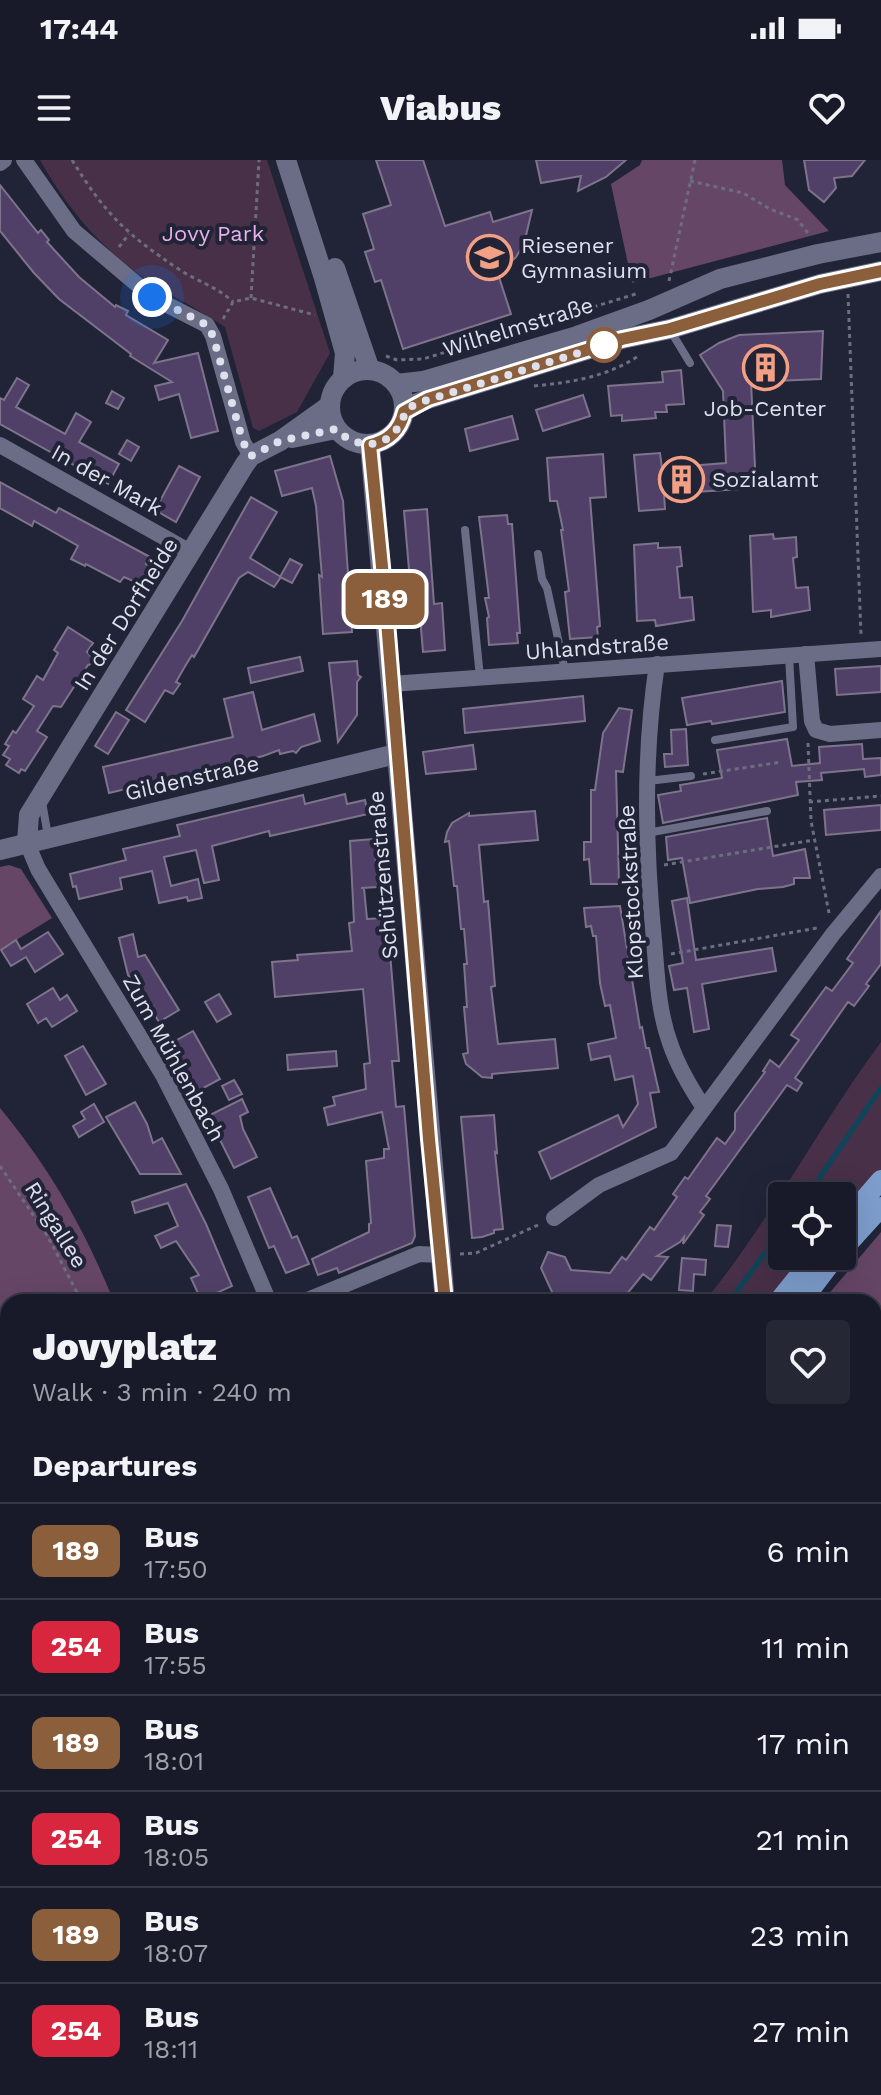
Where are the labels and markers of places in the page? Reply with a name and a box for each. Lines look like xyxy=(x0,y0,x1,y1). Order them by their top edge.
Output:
place label: Riesener Gymnasium xyxy=(521,233,647,283)
school or university icon: Riesener Gymnasium xyxy=(466,234,514,282)
unlabelled marker xyxy=(587,328,621,362)
building icon: Job-Center xyxy=(741,343,789,391)
place label: Job-Center xyxy=(704,396,826,421)
building icon: Sozialamt xyxy=(657,455,705,503)
place label: Sozialamt xyxy=(712,467,818,492)

